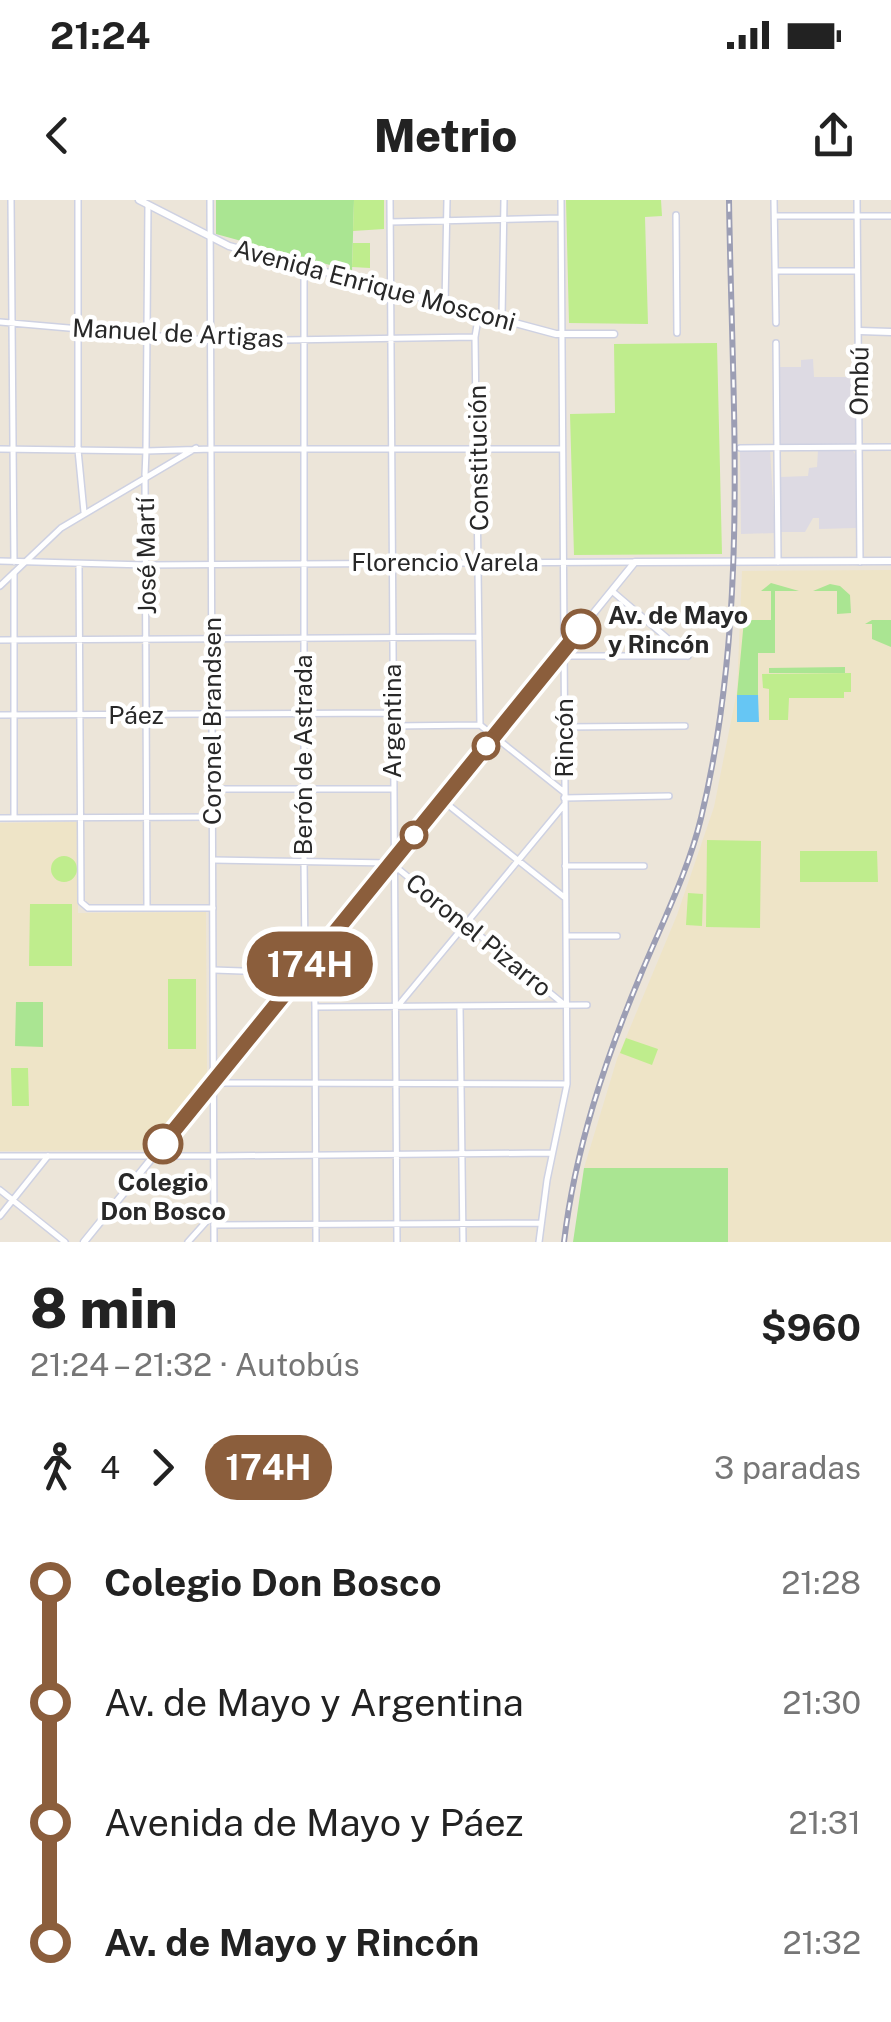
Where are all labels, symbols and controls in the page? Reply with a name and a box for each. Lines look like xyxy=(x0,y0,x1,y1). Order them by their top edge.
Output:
text: 21:24 xyxy=(50,13,150,58)
icon: back xyxy=(30,108,85,163)
icon: share xyxy=(806,108,861,163)
text: Metrio xyxy=(374,109,517,162)
street label: Avenida Enrique Mosconi xyxy=(231,233,519,337)
street label: Manuel de Artigas xyxy=(71,312,285,354)
street label: Ombú xyxy=(843,346,875,416)
street label: Constitución xyxy=(462,385,494,531)
street label: José Martí xyxy=(130,496,162,615)
street label: Florencio Varela xyxy=(351,547,539,577)
place label: Av. de Mayo y Rincón xyxy=(608,600,748,659)
marker: Av. de Mayo y Rincón xyxy=(562,610,600,648)
street label: Coronel Brandsen xyxy=(197,617,227,825)
street label: Berón de Astrada xyxy=(288,654,318,856)
street label: Argentina xyxy=(377,664,407,778)
street label: Rincón xyxy=(549,698,579,778)
street label: Páez xyxy=(108,700,164,730)
unlabelled marker xyxy=(473,733,499,759)
unlabelled marker xyxy=(401,822,427,848)
street label: Coronel Pizarro xyxy=(400,867,558,1003)
line badge: 174H xyxy=(240,932,380,996)
text: 174H xyxy=(267,944,353,985)
marker: Colegio Don Bosco xyxy=(144,1125,182,1163)
place label: Colegio Don Bosco xyxy=(100,1167,226,1226)
text: 8 min xyxy=(30,1276,178,1340)
text: $960 xyxy=(761,1305,861,1350)
text: 21:24 – 21:32 · Autobús xyxy=(30,1346,360,1383)
icon: walk xyxy=(30,1440,85,1495)
icon: forward xyxy=(135,1440,190,1495)
text: 174H xyxy=(225,1447,312,1488)
text: 4 xyxy=(100,1449,120,1486)
text: 3 paradas xyxy=(714,1449,861,1486)
text: Colegio Don Bosco xyxy=(104,1560,442,1605)
text: 21:28 xyxy=(781,1564,861,1601)
text: Av. de Mayo y Argentina xyxy=(104,1680,524,1725)
text: 21:30 xyxy=(782,1684,861,1721)
text: Avenida de Mayo y Páez xyxy=(104,1800,524,1845)
text: 21:31 xyxy=(789,1804,861,1841)
text: Av. de Mayo y Rincón xyxy=(104,1920,479,1965)
text: 21:32 xyxy=(782,1924,861,1961)

